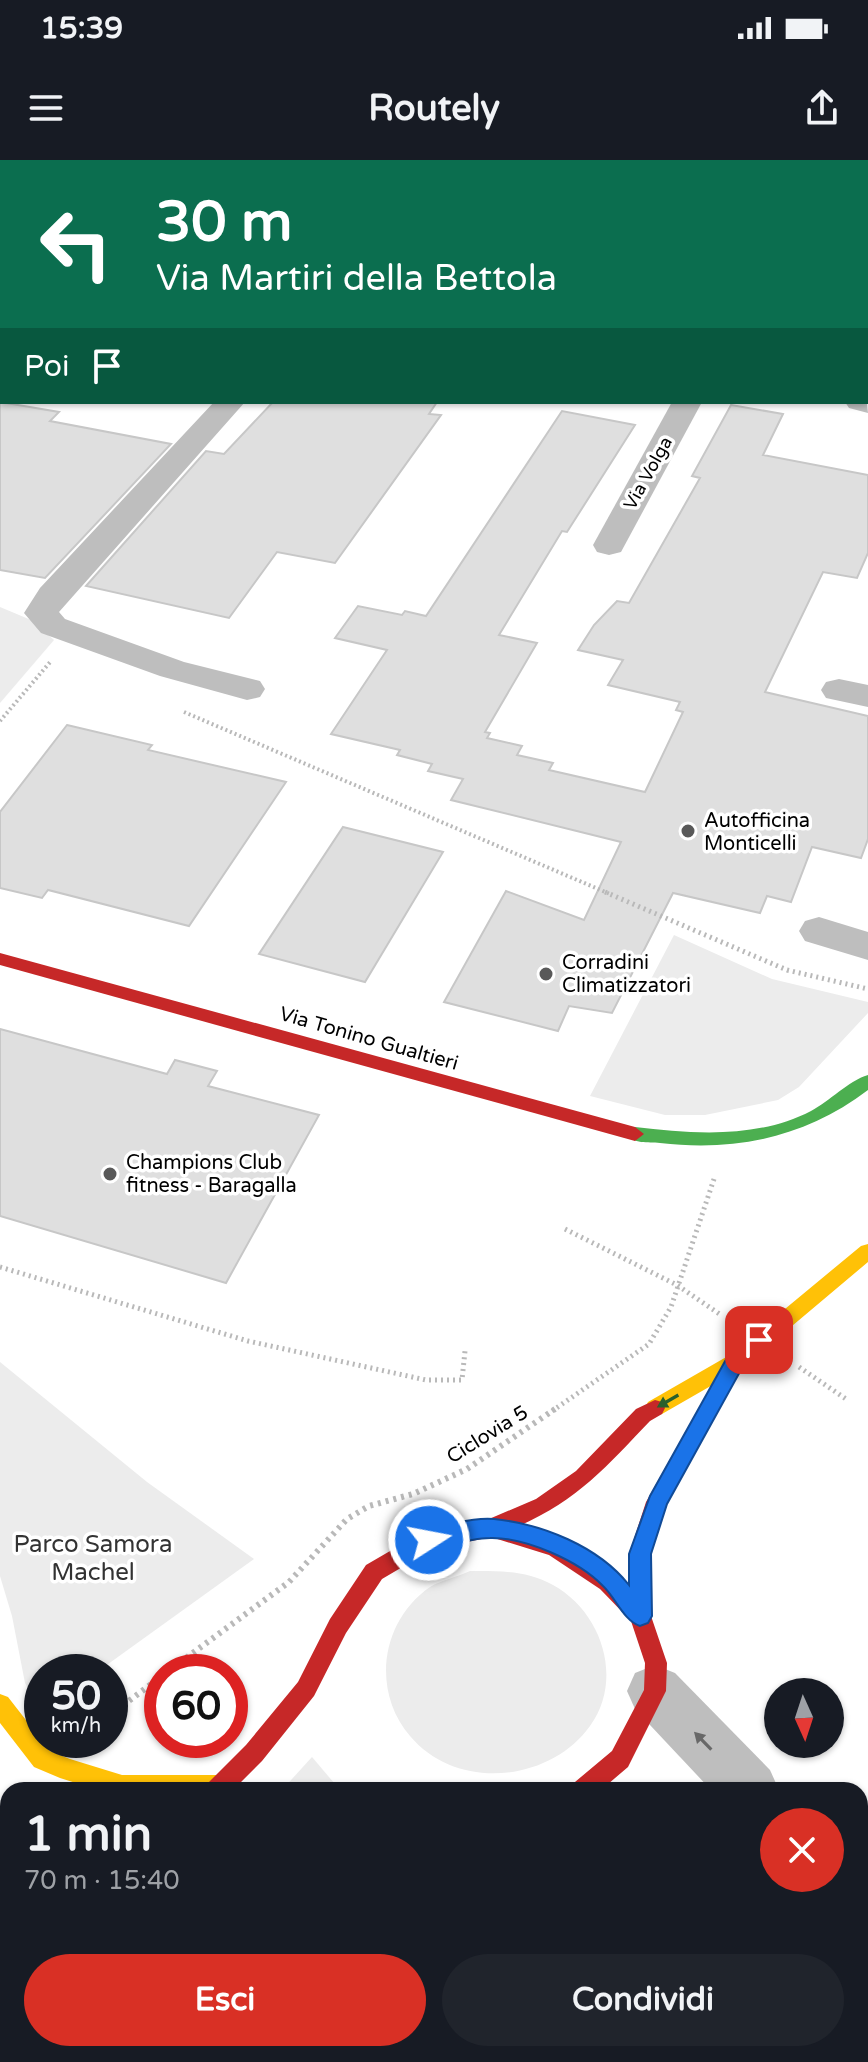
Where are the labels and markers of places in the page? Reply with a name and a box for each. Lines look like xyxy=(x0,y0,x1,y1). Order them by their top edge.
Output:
place label: Autofficina Monticelli xyxy=(704,809,810,856)
marker: Autofficina Monticelli xyxy=(679,822,697,840)
place label: Corradini Climatizzatori xyxy=(562,951,691,998)
marker: Corradini Climatizzatori xyxy=(537,965,555,983)
place label: Champions Club fitness - Baragalla xyxy=(126,1151,297,1198)
marker: Champions Club fitness - Baragalla xyxy=(101,1165,119,1183)
pin xyxy=(725,1306,793,1374)

